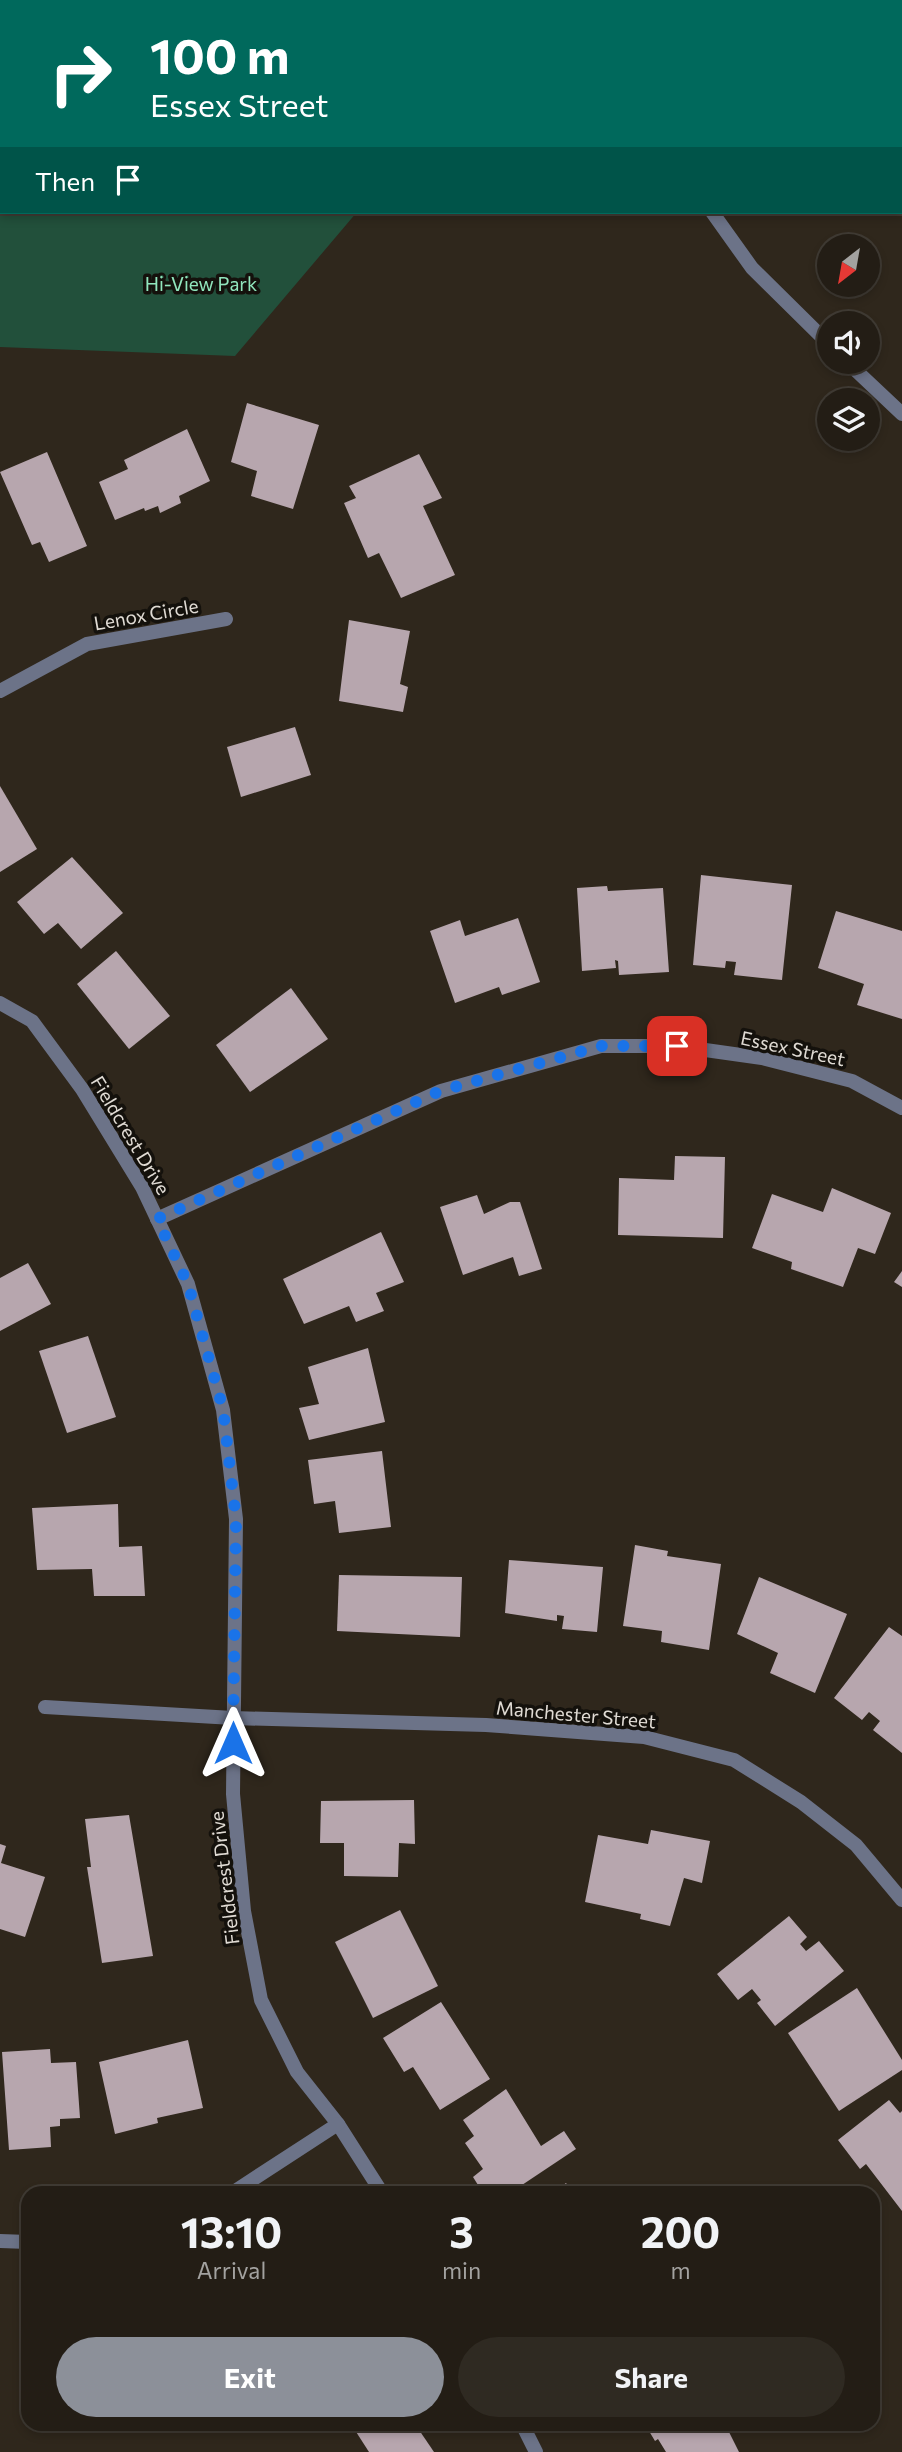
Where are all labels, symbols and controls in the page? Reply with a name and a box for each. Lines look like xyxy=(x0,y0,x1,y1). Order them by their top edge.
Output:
text: 100 m xyxy=(150,24,289,84)
icon: right xyxy=(35,28,126,119)
text: Essex Street xyxy=(150,84,328,124)
icon: arrive xyxy=(109,161,147,199)
text: Then xyxy=(35,165,95,196)
north arrow xyxy=(817,234,880,298)
map controls xyxy=(817,234,880,451)
park label: Hi-View Park xyxy=(145,272,257,295)
button: sound xyxy=(817,311,880,374)
button: layers xyxy=(817,388,880,451)
street label: Lenox Circle xyxy=(92,593,200,635)
pin xyxy=(647,1016,707,1076)
street label: Essex Street xyxy=(739,1026,847,1070)
icon: arrive xyxy=(658,1027,696,1065)
street label: Fieldcrest Drive xyxy=(87,1072,175,1198)
street label: Manchester Street xyxy=(495,1696,657,1732)
position arrow xyxy=(196,1706,270,1780)
street label: Fieldcrest Drive xyxy=(204,1810,244,1946)
text: 13:10 xyxy=(181,2205,282,2257)
text: 3 xyxy=(449,2205,474,2257)
text: 200 xyxy=(641,2205,720,2257)
text: Arrival xyxy=(197,2256,266,2284)
text: min xyxy=(442,2256,481,2284)
text: m xyxy=(670,2256,691,2284)
button: Exit xyxy=(56,2337,444,2417)
button: Share xyxy=(458,2337,845,2417)

